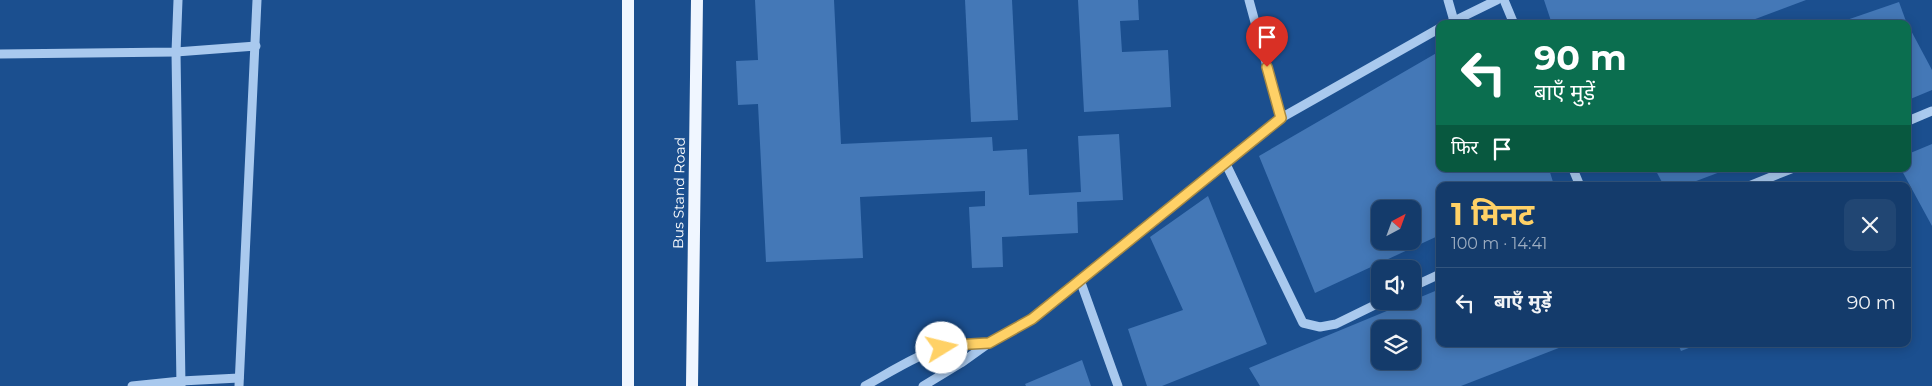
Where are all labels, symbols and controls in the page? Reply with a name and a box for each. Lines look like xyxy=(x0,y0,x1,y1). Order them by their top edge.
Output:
pin xyxy=(1246,16,1288,67)
icon: arrive xyxy=(1253,23,1281,51)
text: 90 m xyxy=(1534,36,1627,79)
icon: left xyxy=(1451,40,1516,105)
text: बाएँ मुड़ें xyxy=(1534,79,1595,106)
icon: arrive xyxy=(1488,135,1516,163)
text: फिर xyxy=(1451,136,1478,159)
street label: Bus Stand Road xyxy=(669,137,689,249)
text: 1 मिनट xyxy=(1451,196,1534,233)
button: close xyxy=(1844,199,1896,251)
north arrow xyxy=(1371,200,1421,250)
map controls xyxy=(1371,200,1421,370)
text: 100 m · 14:41 xyxy=(1451,234,1547,253)
button: sound xyxy=(1371,260,1421,310)
icon: left xyxy=(1451,289,1479,317)
text: बाएँ मुड़ें xyxy=(1494,290,1551,313)
text: 90 m xyxy=(1847,291,1896,314)
button: layers xyxy=(1371,320,1421,370)
position arrow xyxy=(915,321,967,373)

